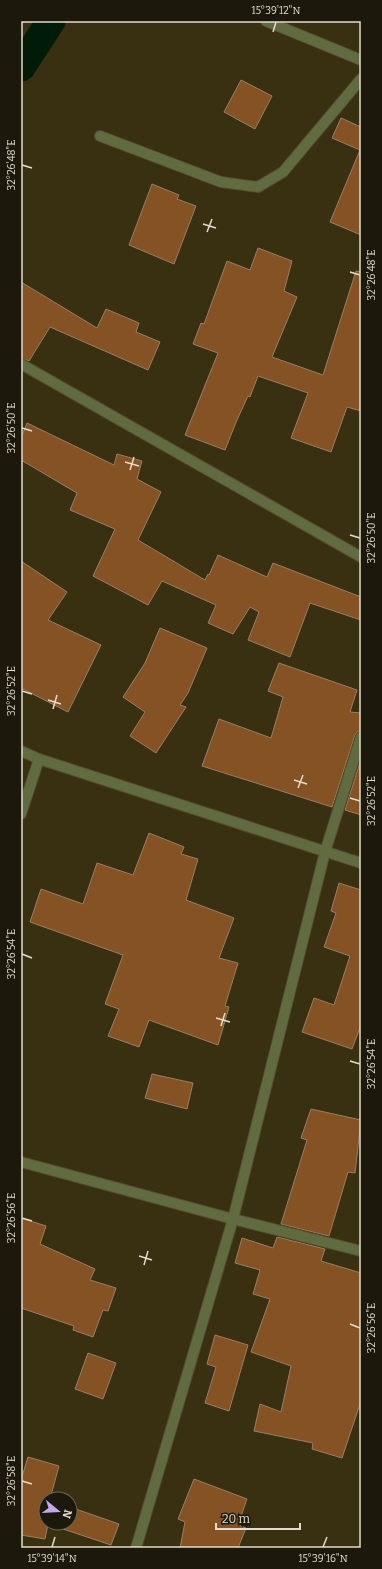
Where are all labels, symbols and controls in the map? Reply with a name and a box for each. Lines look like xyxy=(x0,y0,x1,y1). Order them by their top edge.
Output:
text: 15°39'12"N xyxy=(252,5,300,17)
text: 32°26'48"E xyxy=(6,140,18,190)
text: 32°26'48"E xyxy=(366,250,378,300)
text: 32°26'50"E xyxy=(6,402,18,454)
text: 32°26'50"E xyxy=(366,512,378,564)
text: 32°26'52"E xyxy=(6,666,18,716)
text: 32°26'52"E xyxy=(366,776,378,826)
text: 32°26'54"E xyxy=(6,929,18,979)
text: 32°26'54"E xyxy=(366,1039,378,1089)
text: 32°26'56"E xyxy=(6,1193,18,1243)
text: 32°26'56"E xyxy=(366,1303,378,1353)
text: 32°26'58"E xyxy=(6,1456,18,1506)
north arrow xyxy=(38,1491,78,1531)
scale bar xyxy=(216,1505,300,1531)
text: N xyxy=(59,1508,75,1520)
text: 20 m xyxy=(222,1512,251,1526)
text: 15°39'14"N xyxy=(27,1553,77,1565)
text: 15°39'16"N xyxy=(298,1553,348,1565)

